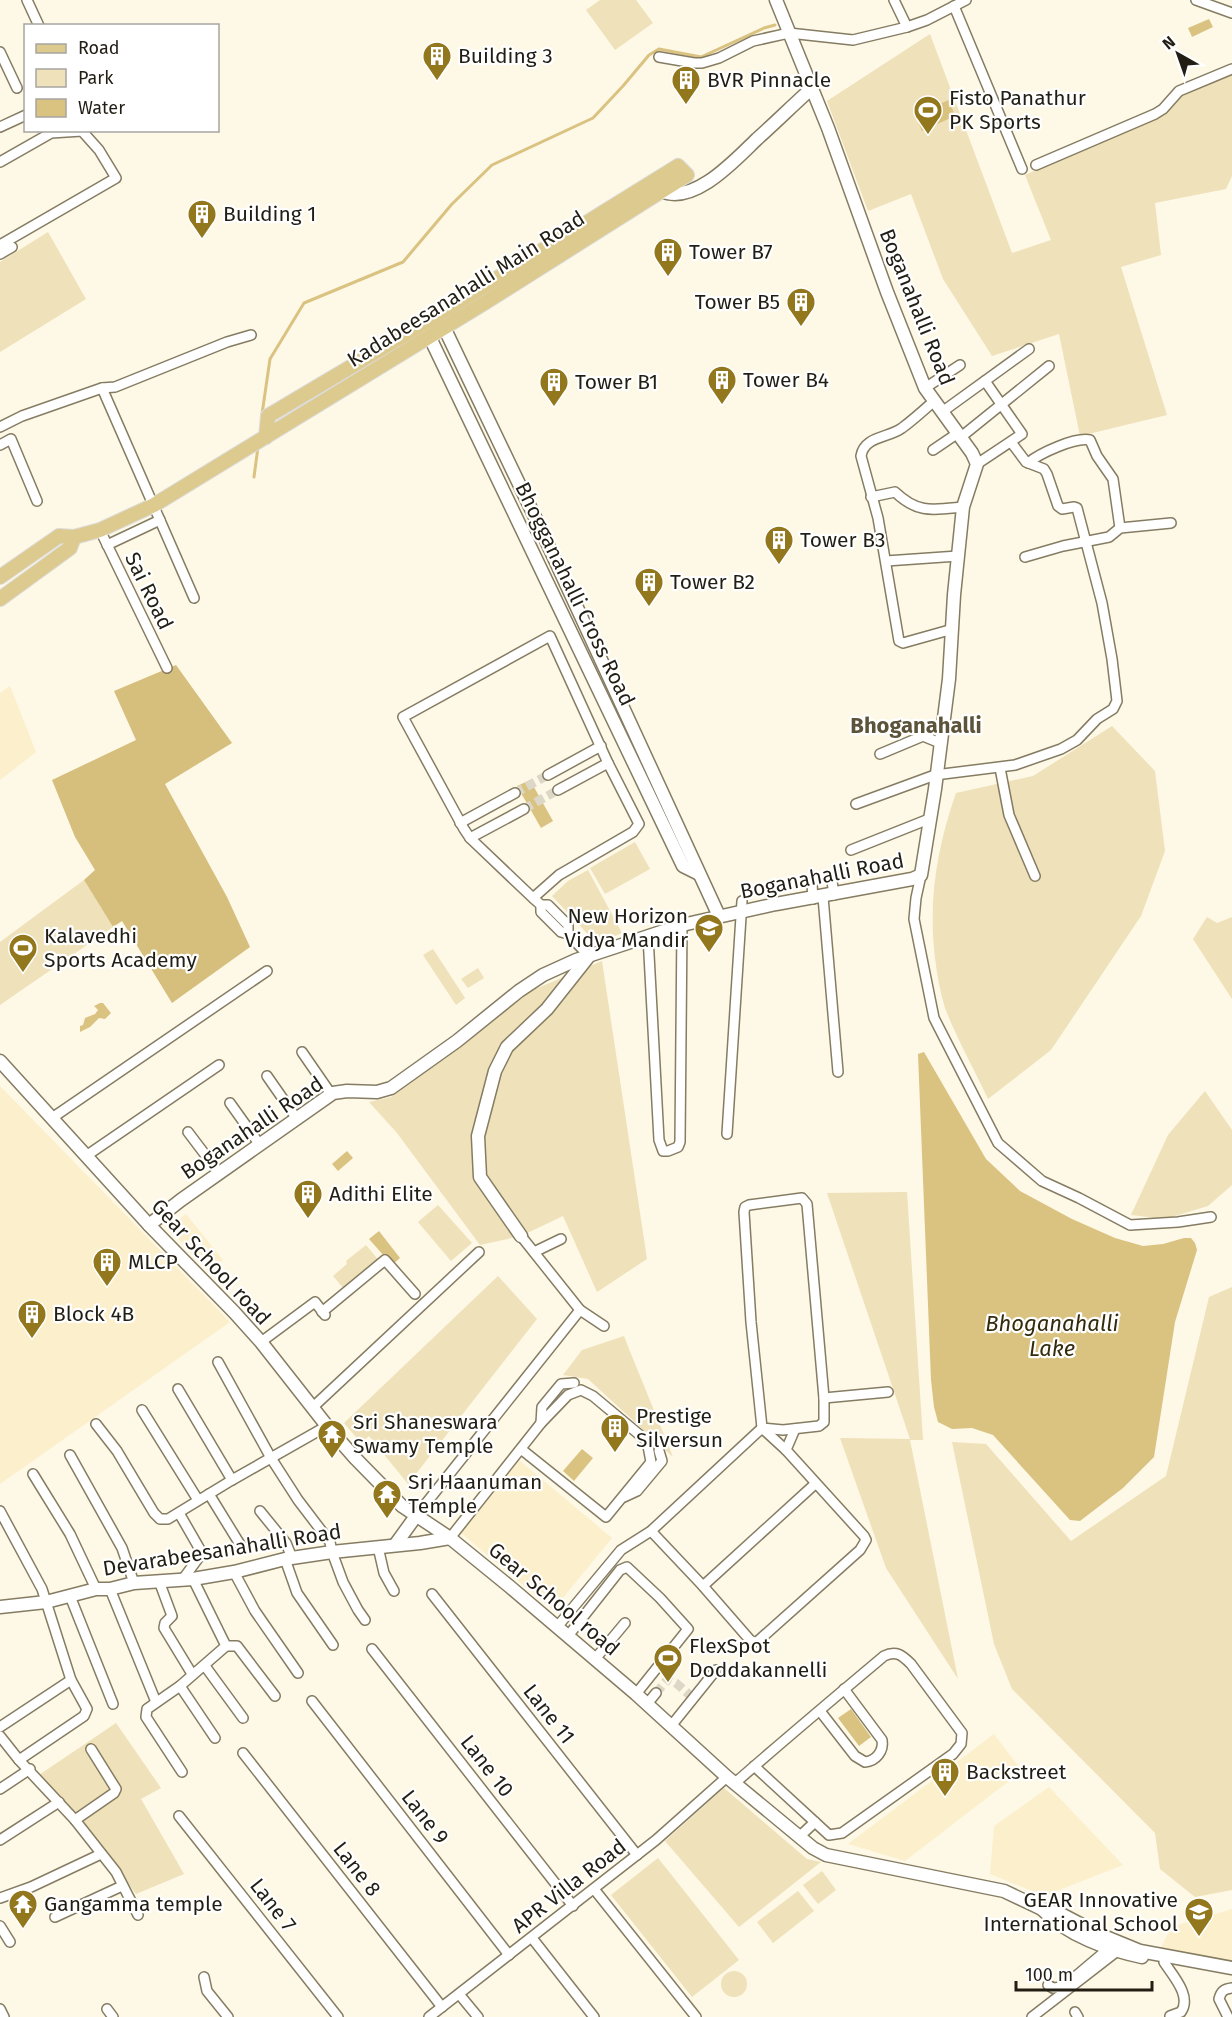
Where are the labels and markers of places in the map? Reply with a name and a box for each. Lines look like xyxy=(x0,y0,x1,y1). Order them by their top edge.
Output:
building icon: Building 3 xyxy=(421,40,453,82)
place label: Building 3 xyxy=(458,43,553,69)
building icon: BVR Pinnacle xyxy=(670,64,702,106)
place label: BVR Pinnacle xyxy=(707,67,831,93)
place label: Fisto Panathur PK Sports xyxy=(949,85,1086,135)
sports icon: Fisto Panathur PK Sports xyxy=(912,94,944,136)
building icon: Building 1 xyxy=(186,198,218,240)
place label: Building 1 xyxy=(223,201,316,227)
building icon: Tower B7 xyxy=(652,236,684,278)
place label: Tower B7 xyxy=(689,239,773,265)
building icon: Tower B5 xyxy=(785,286,817,328)
place label: Tower B5 xyxy=(695,289,780,315)
building icon: Tower B4 xyxy=(706,364,738,406)
building icon: Tower B1 xyxy=(538,366,570,408)
place label: Tower B4 xyxy=(743,367,829,393)
place label: Tower B1 xyxy=(575,369,658,395)
building icon: Tower B3 xyxy=(763,524,795,566)
place label: Tower B3 xyxy=(800,527,885,553)
building icon: Tower B2 xyxy=(633,566,665,608)
place label: Tower B2 xyxy=(670,569,755,595)
place label: New Horizon Vidya Mandir xyxy=(564,903,688,953)
school or university icon: New Horizon Vidya Mandir xyxy=(693,912,725,954)
place label: Kalavedhi Sports Academy xyxy=(44,923,197,973)
sports icon: Kalavedhi Sports Academy xyxy=(7,932,39,974)
building icon: Adithi Elite xyxy=(292,1178,324,1220)
place label: Adithi Elite xyxy=(329,1181,433,1207)
building icon: MLCP xyxy=(91,1246,123,1288)
place label: MLCP xyxy=(128,1249,178,1275)
building icon: Block 4B xyxy=(16,1298,48,1340)
place label: Block 4B xyxy=(53,1301,134,1327)
place label: Prestige Silversun xyxy=(636,1403,723,1453)
place label: Sri Shaneswara Swamy Temple xyxy=(353,1409,498,1459)
building icon: Prestige Silversun xyxy=(599,1412,631,1454)
temple icon: Sri Shaneswara Swamy Temple xyxy=(316,1418,348,1460)
place label: Sri Haanuman Temple xyxy=(408,1469,542,1519)
temple icon: Sri Haanuman Temple xyxy=(371,1478,403,1520)
place label: FlexSpot Doddakannelli xyxy=(689,1633,827,1683)
sports icon: FlexSpot Doddakannelli xyxy=(652,1642,684,1684)
building icon: Backstreet xyxy=(929,1756,961,1798)
place label: Backstreet xyxy=(966,1759,1067,1785)
place label: GEAR Innovative International School xyxy=(983,1887,1178,1937)
temple icon: Gangamma temple xyxy=(7,1888,39,1930)
place label: Gangamma temple xyxy=(44,1891,223,1917)
school or university icon: GEAR Innovative International School xyxy=(1183,1896,1215,1938)

